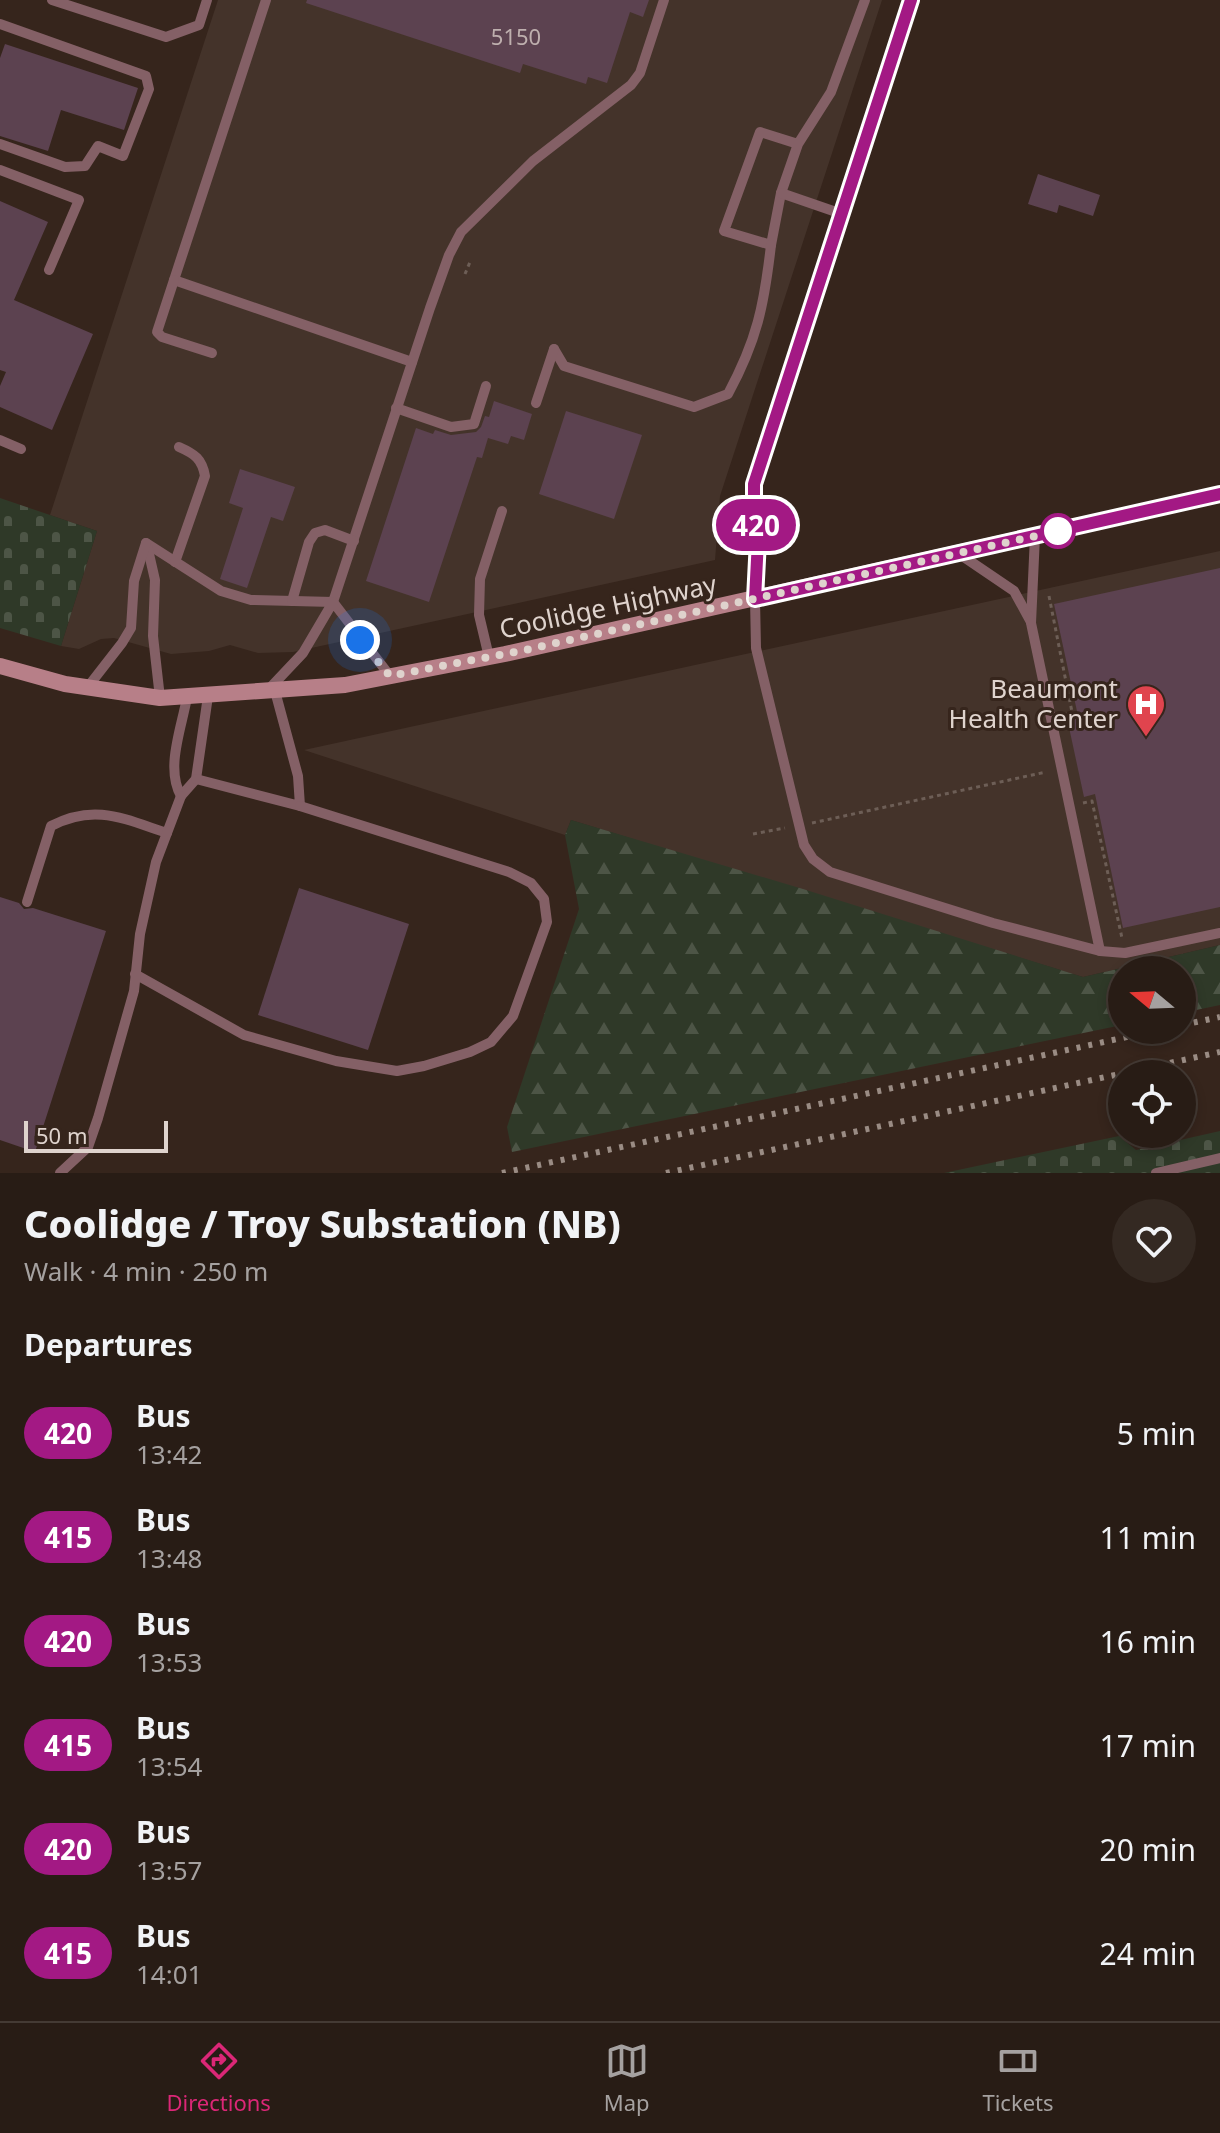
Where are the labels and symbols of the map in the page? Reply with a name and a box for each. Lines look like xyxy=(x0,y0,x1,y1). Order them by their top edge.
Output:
house number: 5150 xyxy=(491,21,541,51)
line badge: 420 xyxy=(710,499,802,551)
unlabelled marker xyxy=(1041,514,1075,548)
street label: Coolidge Highway xyxy=(496,565,720,647)
your location xyxy=(340,620,380,660)
place label: Beaumont Health Center xyxy=(949,670,1118,736)
hospital icon: Beaumont Health Center xyxy=(1125,683,1167,738)
north arrow xyxy=(1108,956,1196,1044)
scale bar xyxy=(24,1117,168,1153)

